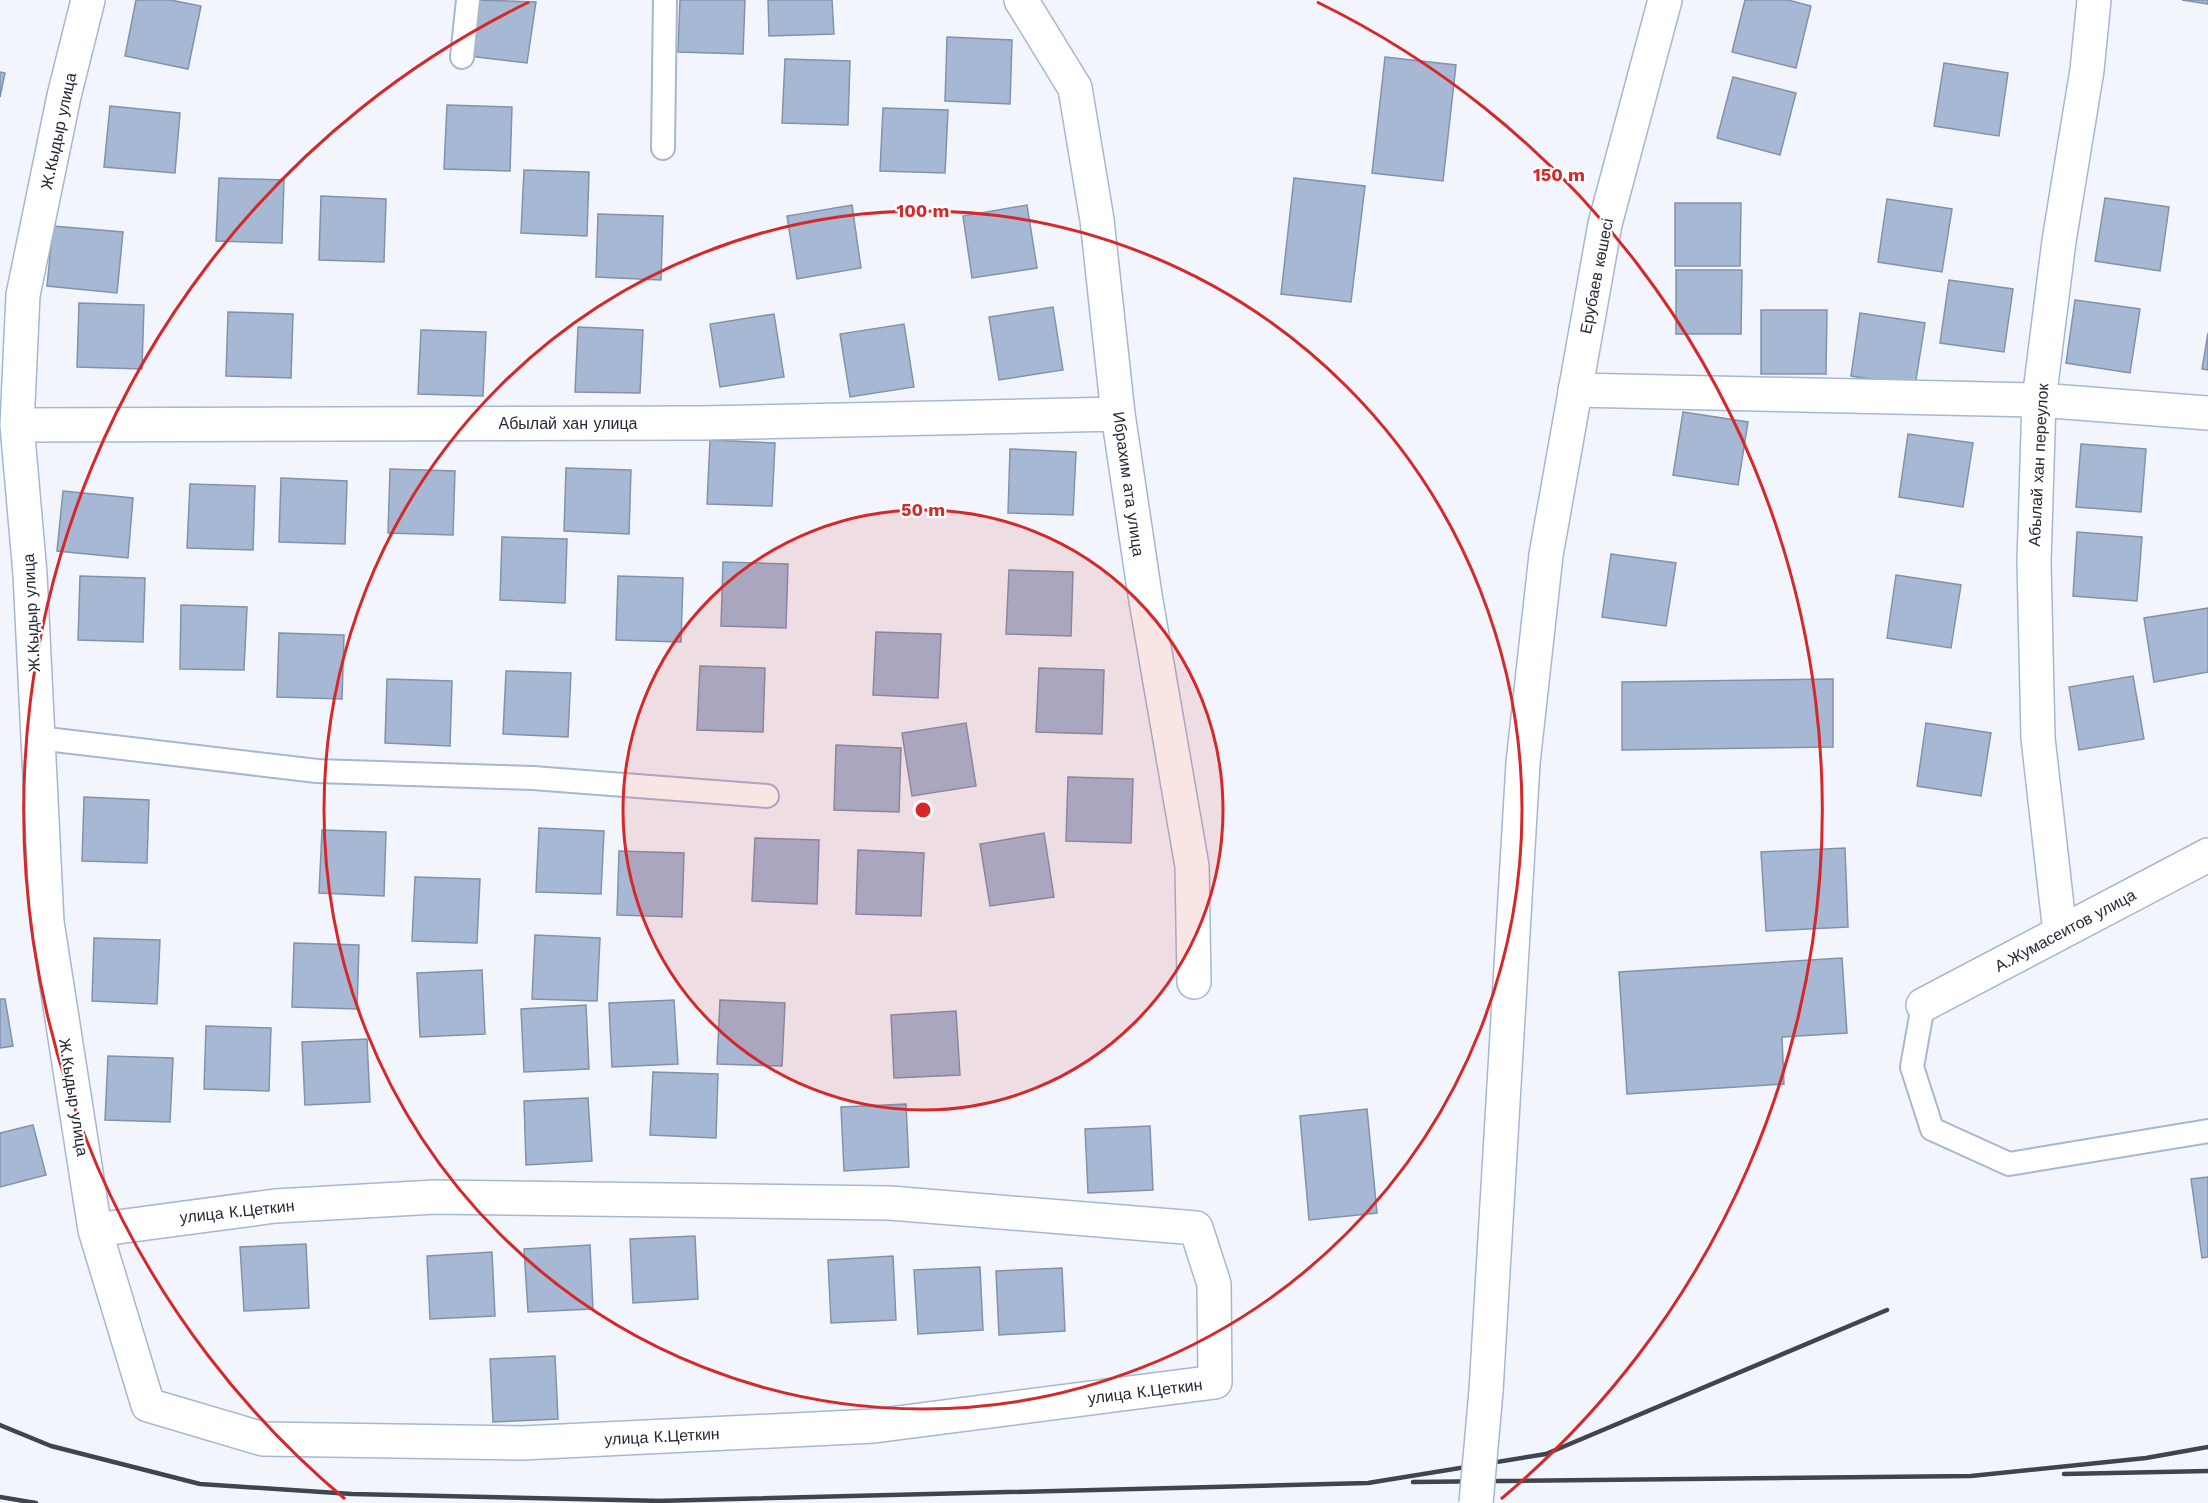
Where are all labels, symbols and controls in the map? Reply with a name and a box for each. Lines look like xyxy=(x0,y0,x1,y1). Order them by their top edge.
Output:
street label: Ж.Кыдыр улица xyxy=(37,71,80,191)
text: 150 m xyxy=(1533,164,1585,185)
text: 100 m xyxy=(896,200,950,221)
street label: Ерубаев көшесі xyxy=(1576,217,1617,335)
street label: Абылай хан переулок xyxy=(2025,382,2052,547)
street label: Ибрахим ата улица xyxy=(1109,411,1148,558)
street label: Абылай хан улица xyxy=(499,414,638,433)
text: 50 m xyxy=(901,499,945,520)
street label: Ж.Кыдыр улица xyxy=(19,553,44,673)
centre of rings xyxy=(913,800,933,820)
street label: А.Жумасеитов улица xyxy=(1991,885,2139,976)
street label: Ж.Кыдыр улица xyxy=(55,1037,92,1157)
street label: улица К.Цеткин xyxy=(179,1196,295,1227)
street label: улица К.Цеткин xyxy=(1087,1375,1203,1408)
street label: улица К.Цеткин xyxy=(604,1424,720,1449)

